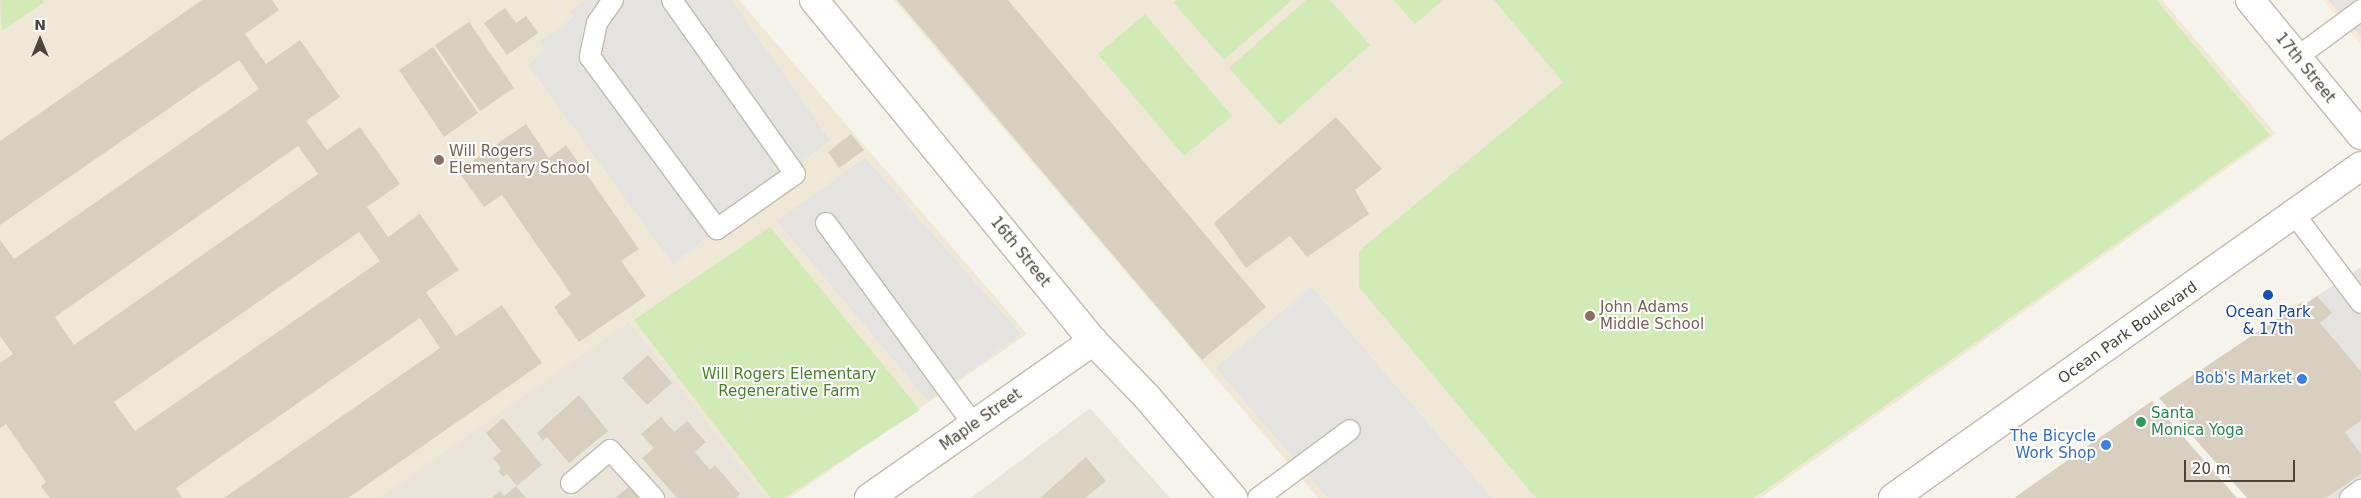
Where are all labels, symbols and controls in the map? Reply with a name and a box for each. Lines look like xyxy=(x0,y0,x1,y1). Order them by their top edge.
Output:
north arrow xyxy=(15,15,65,65)
text: N xyxy=(34,17,46,33)
street label: 17th Street xyxy=(2271,29,2339,107)
place label: Will Rogers Elementary School xyxy=(449,142,590,177)
marker: Will Rogers Elementary School xyxy=(433,154,445,166)
street label: 16th Street xyxy=(986,213,1054,291)
street label: Ocean Park Boulevard xyxy=(2055,278,2201,388)
marker: Ocean Park & 17th xyxy=(2262,289,2274,301)
place label: John Adams Middle School xyxy=(1600,298,1704,333)
place label: Ocean Park & 17th xyxy=(2225,303,2311,338)
marker: John Adams Middle School xyxy=(1584,310,1596,322)
park label: Will Rogers Elementary Regenerative Farm xyxy=(702,365,876,400)
place label: Bob's Market xyxy=(2195,370,2292,388)
marker: Bob's Market xyxy=(2296,373,2308,385)
street label: Maple Street xyxy=(937,385,1025,455)
place label: Santa Monica Yoga xyxy=(2151,404,2244,439)
marker: Santa Monica Yoga xyxy=(2135,416,2147,428)
place label: The Bicycle Work Shop xyxy=(2010,427,2096,462)
marker: The Bicycle Work Shop xyxy=(2100,439,2112,451)
scale bar xyxy=(2186,450,2297,482)
text: 20 m xyxy=(2192,460,2230,478)

